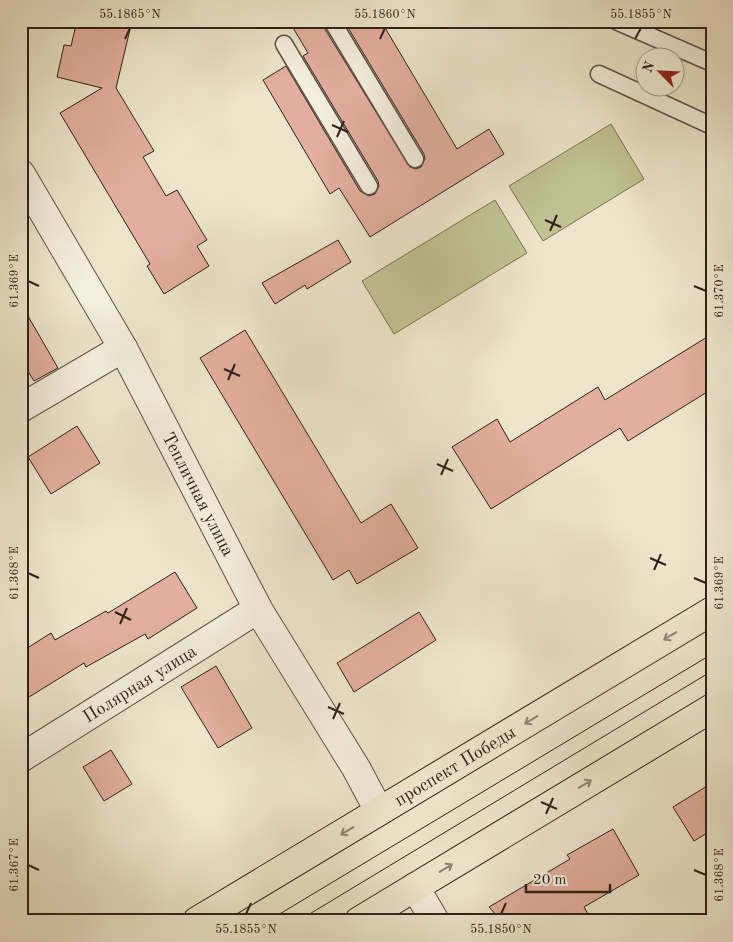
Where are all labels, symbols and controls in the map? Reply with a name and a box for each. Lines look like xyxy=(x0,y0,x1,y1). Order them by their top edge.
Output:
text: 55.1865°N xyxy=(99,8,161,21)
text: 55.1860°N xyxy=(354,8,416,21)
text: 55.1855°N xyxy=(610,8,672,21)
north arrow xyxy=(636,48,686,98)
text: N xyxy=(640,59,658,75)
text: 61.369°E xyxy=(9,254,21,308)
text: 61.370°E xyxy=(714,264,726,318)
street label: Тепличная улица xyxy=(158,429,237,559)
text: 61.368°E xyxy=(9,546,21,600)
text: 61.369°E xyxy=(714,556,726,610)
one-way arrow xyxy=(664,631,678,641)
street label: Полярная улица xyxy=(80,642,200,727)
one-way arrow xyxy=(524,715,538,725)
street label: проспект Победы xyxy=(392,723,519,810)
one-way arrow xyxy=(577,779,591,789)
one-way arrow xyxy=(340,826,354,836)
text: 61.367°E xyxy=(9,838,21,892)
text: 61.368°E xyxy=(714,848,726,902)
scale bar xyxy=(526,862,609,894)
one-way arrow xyxy=(438,863,452,873)
text: 20 m xyxy=(533,873,567,888)
text: 55.1855°N xyxy=(215,923,277,936)
text: 55.1850°N xyxy=(470,923,532,936)

